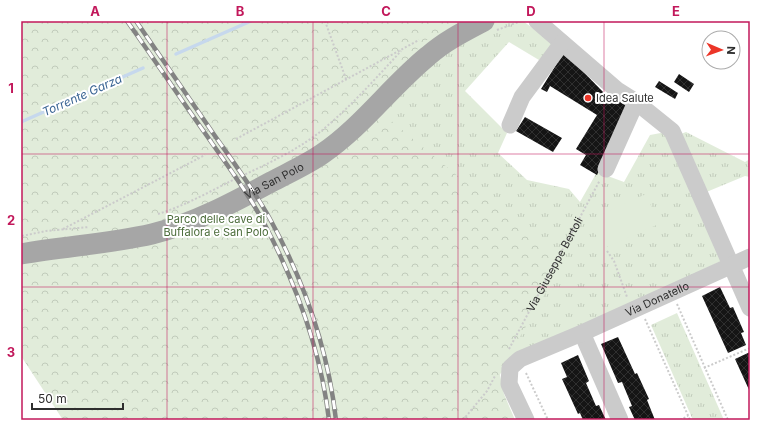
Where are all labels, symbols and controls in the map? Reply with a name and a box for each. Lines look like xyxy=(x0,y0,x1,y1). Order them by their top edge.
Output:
text: A xyxy=(90,3,100,19)
text: B xyxy=(236,3,245,19)
text: C xyxy=(381,3,391,19)
text: D xyxy=(526,3,536,19)
text: E xyxy=(672,3,680,19)
north arrow xyxy=(701,30,741,70)
text: N xyxy=(724,46,738,55)
water label: Torrente Garza xyxy=(40,71,124,119)
text: 1 xyxy=(8,80,14,96)
place label: Idea Salute xyxy=(596,91,654,105)
marker: Idea Salute xyxy=(583,93,593,103)
street label: Via San Polo xyxy=(242,159,307,202)
text: 2 xyxy=(7,212,15,228)
park label: Parco delle cave di Buffalora e San Polo xyxy=(163,212,269,239)
street label: Via Giuseppe Bertoli xyxy=(523,215,586,314)
street label: Via Donatello xyxy=(623,278,692,320)
text: 3 xyxy=(7,344,15,360)
scale bar xyxy=(32,385,123,411)
text: 50 m xyxy=(38,391,67,406)

